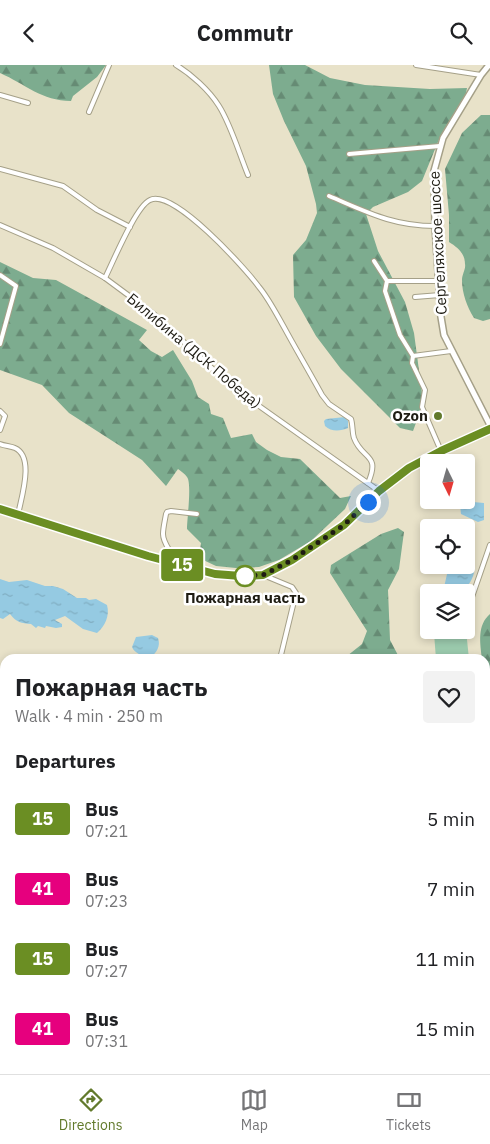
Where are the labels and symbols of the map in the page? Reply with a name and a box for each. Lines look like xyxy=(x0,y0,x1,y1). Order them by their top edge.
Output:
street label: Сергеляхское шоссе xyxy=(424,171,451,315)
street label: Билибина (ДСК Победа) xyxy=(123,289,265,412)
place label: Ozon xyxy=(392,406,428,425)
marker: Ozon xyxy=(432,410,444,422)
north arrow xyxy=(420,454,475,509)
your location xyxy=(356,490,381,515)
line badge: 15 xyxy=(160,549,204,581)
marker: Пожарная часть xyxy=(234,565,256,587)
place label: Пожарная часть xyxy=(185,588,306,607)

